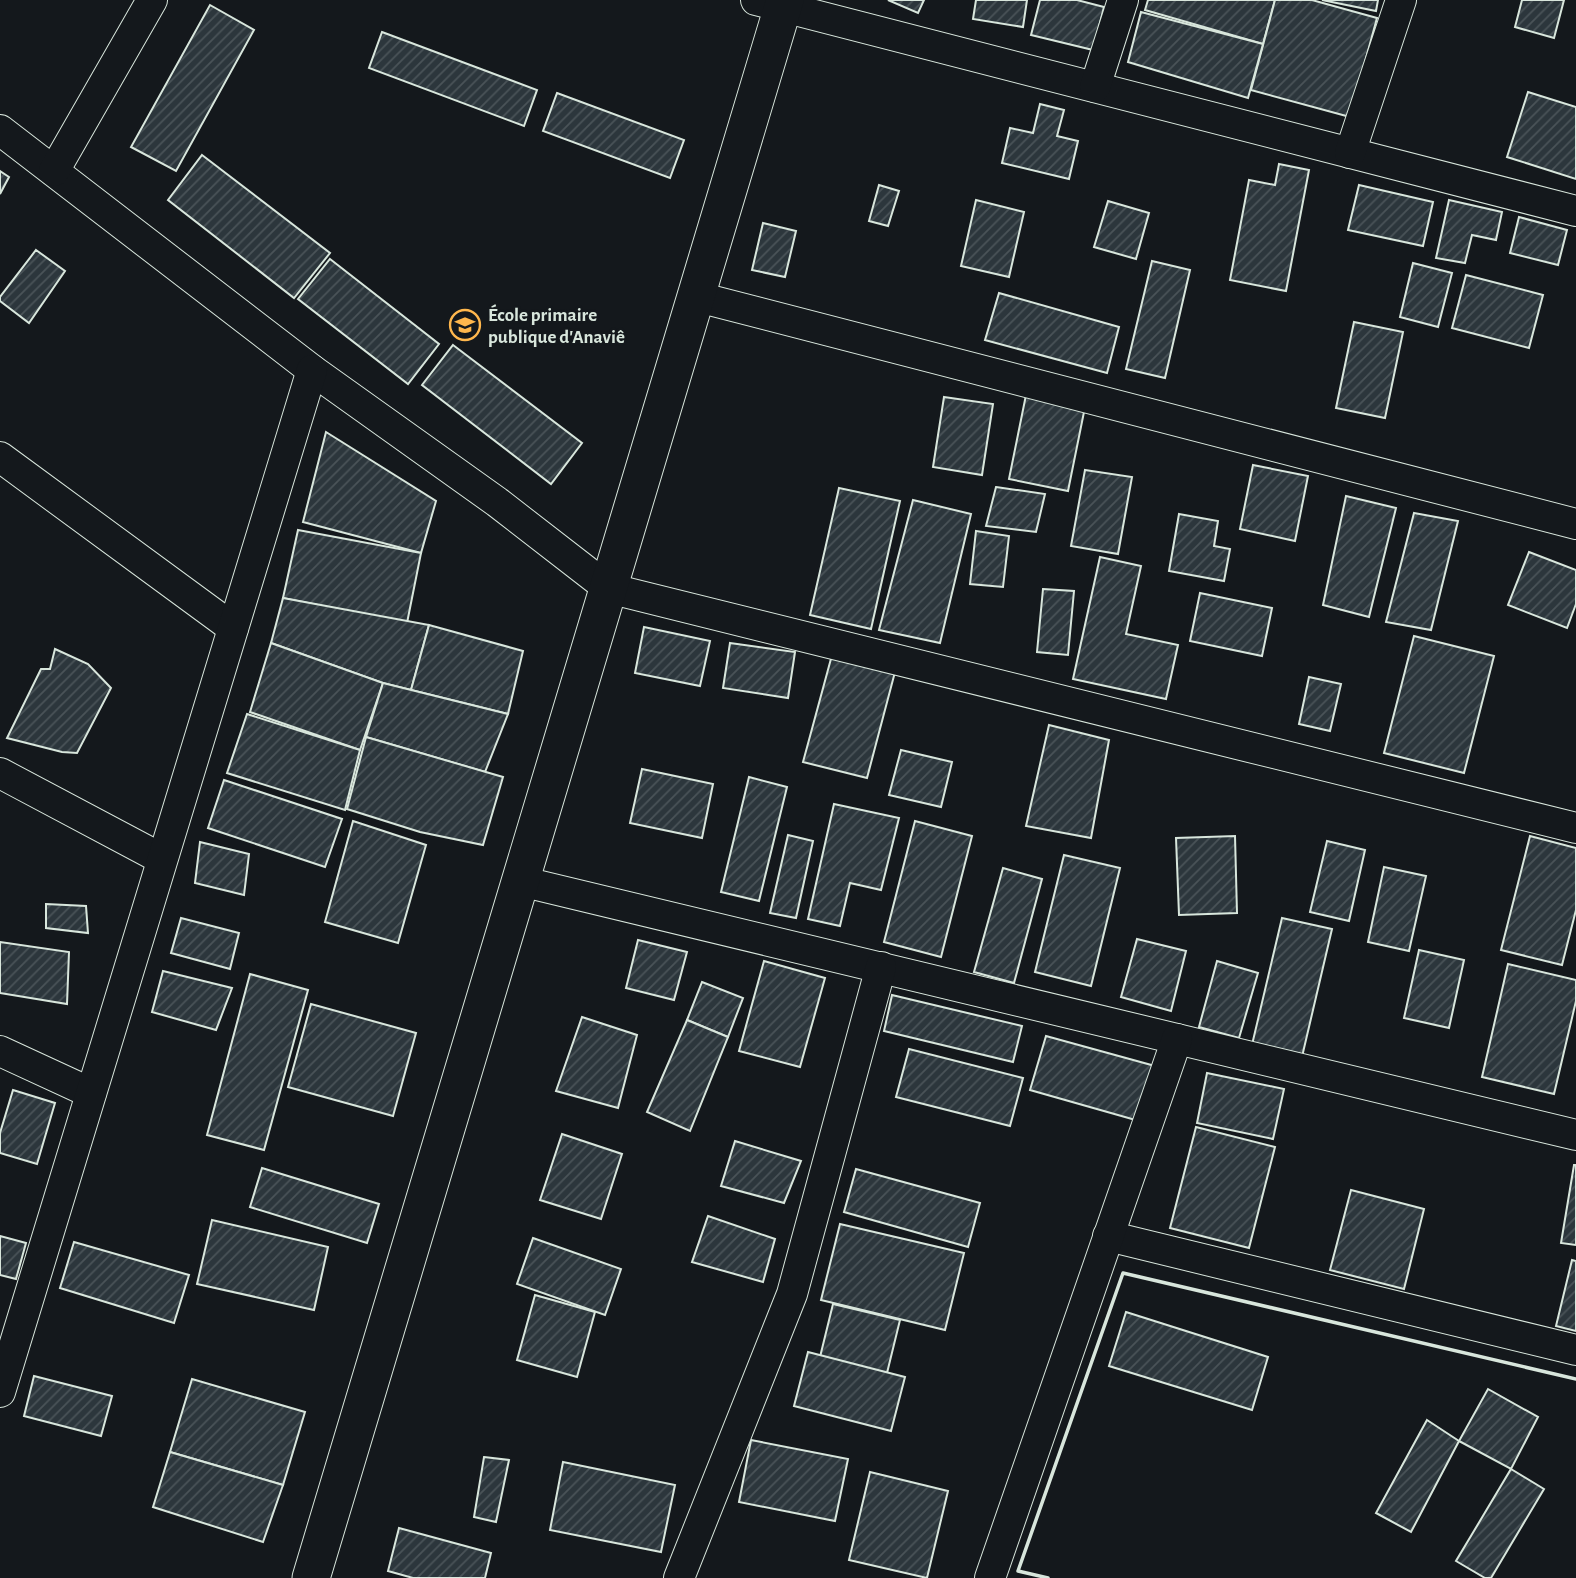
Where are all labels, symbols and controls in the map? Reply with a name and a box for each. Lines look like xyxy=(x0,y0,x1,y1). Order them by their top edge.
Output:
place label: École primaire publique d'Anaviê xyxy=(488,304,625,347)
school or university icon: École primaire publique d'Anaviê xyxy=(448,308,482,342)

